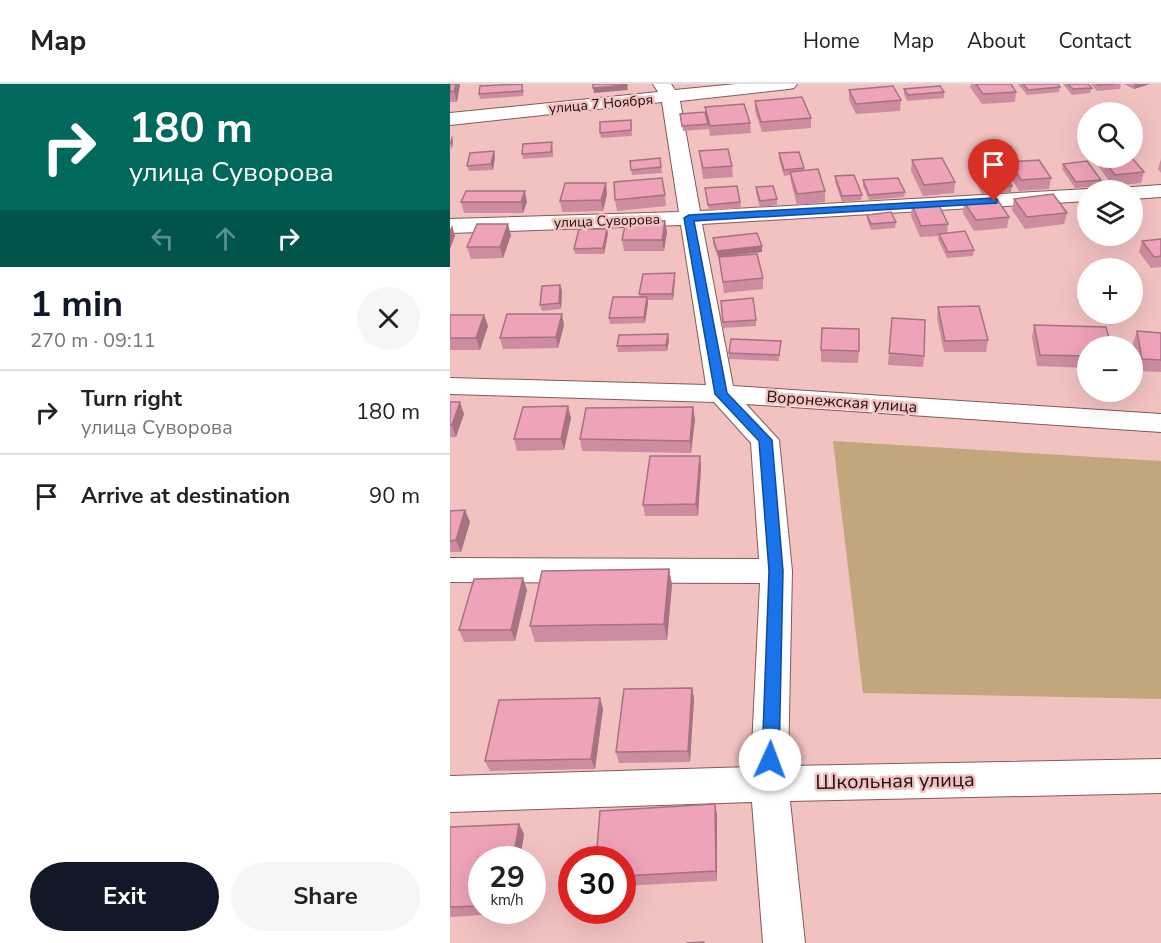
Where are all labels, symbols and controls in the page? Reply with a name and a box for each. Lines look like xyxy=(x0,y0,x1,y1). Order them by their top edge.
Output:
text: Map xyxy=(30,22,86,60)
text: Home xyxy=(803,27,860,55)
text: Map xyxy=(893,27,934,55)
text: About xyxy=(967,27,1025,55)
text: Contact xyxy=(1058,27,1131,55)
street label: улица 7 Ноября xyxy=(548,90,654,118)
text: 180 m xyxy=(129,100,253,157)
map controls xyxy=(1077,102,1143,402)
button: search xyxy=(1077,102,1143,168)
icon: right xyxy=(30,108,108,186)
pin xyxy=(968,139,1019,201)
icon: arrive xyxy=(977,148,1010,181)
text: улица Суворова xyxy=(129,154,334,191)
button: layers xyxy=(1077,180,1143,246)
street label: улица Суворова xyxy=(554,210,660,232)
icon: left xyxy=(146,222,179,255)
icon: ahead xyxy=(209,222,242,255)
icon: right xyxy=(272,222,305,255)
button: + xyxy=(1077,258,1143,324)
text: 1 min xyxy=(30,280,123,329)
button: close xyxy=(357,287,420,350)
text: 270 m · 09:11 xyxy=(30,327,156,354)
button: − xyxy=(1077,336,1143,402)
text: Turn right xyxy=(81,384,182,414)
street label: Воронежская улица xyxy=(766,386,918,418)
icon: right xyxy=(30,396,63,429)
text: 180 m xyxy=(356,397,420,427)
text: улица Суворова xyxy=(81,414,233,441)
icon: arrive xyxy=(30,480,63,513)
text: Arrive at destination xyxy=(81,481,290,511)
text: 90 m xyxy=(369,481,420,511)
position arrow xyxy=(738,728,802,792)
street label: Школьная улица xyxy=(815,766,975,796)
speed limit sign: 30 xyxy=(558,846,636,924)
text: 29 xyxy=(489,857,525,898)
button: Exit xyxy=(30,862,219,931)
button: Share xyxy=(231,862,420,931)
text: km/h xyxy=(490,890,524,910)

